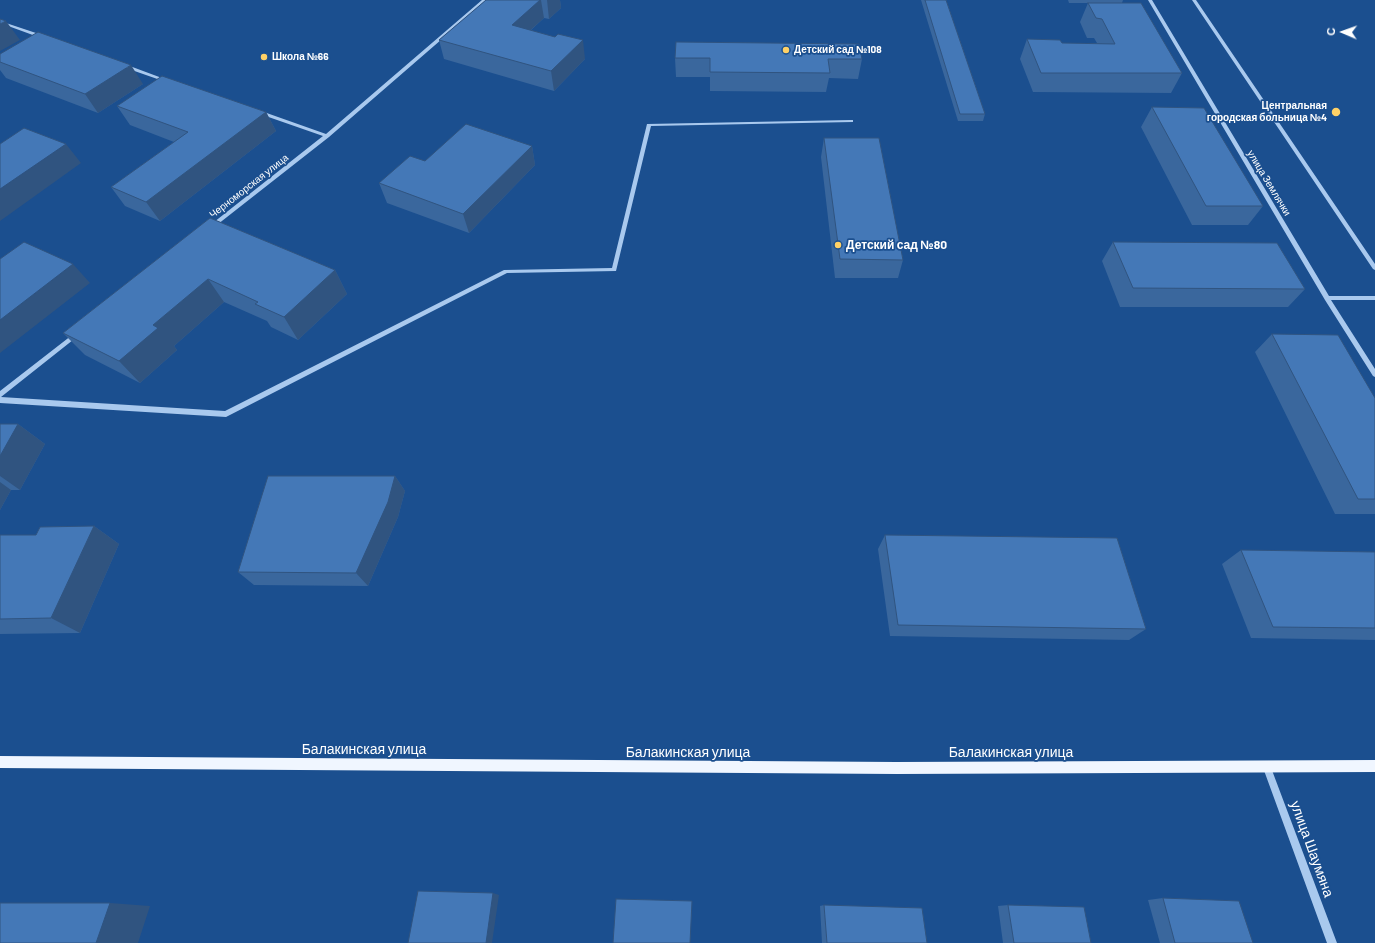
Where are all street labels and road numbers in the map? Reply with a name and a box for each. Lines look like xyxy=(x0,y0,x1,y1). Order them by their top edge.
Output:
street label: улица Землячки xyxy=(1245,148,1293,218)
street label: Черноморская улица xyxy=(207,151,291,221)
street label: Балакинская улица xyxy=(302,741,426,757)
street label: Балакинская улица xyxy=(626,744,750,760)
street label: Балакинская улица xyxy=(949,744,1073,760)
street label: улица Шаумяна xyxy=(1287,799,1337,899)

